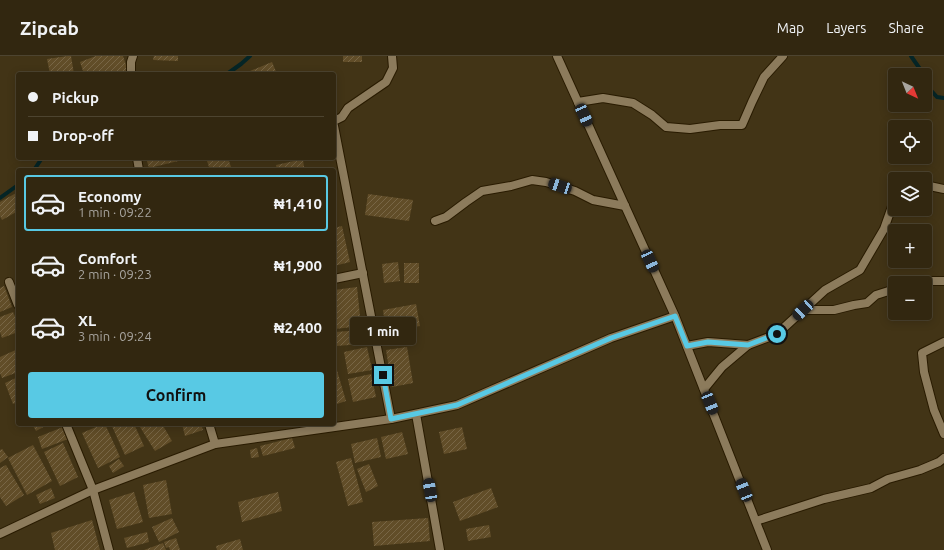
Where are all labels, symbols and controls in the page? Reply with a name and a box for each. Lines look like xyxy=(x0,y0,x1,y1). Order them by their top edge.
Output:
text: Zipcab xyxy=(20,17,79,39)
text: Map xyxy=(777,20,804,36)
text: Layers xyxy=(826,20,866,36)
text: Share xyxy=(888,20,924,36)
north arrow xyxy=(888,68,932,112)
map controls xyxy=(888,68,932,320)
text: Pickup xyxy=(52,89,99,106)
car xyxy=(574,102,594,128)
button: locate xyxy=(888,120,932,164)
text: Drop-off xyxy=(52,127,114,144)
button: layers xyxy=(888,172,932,216)
car xyxy=(547,177,573,195)
icon: car xyxy=(30,185,66,221)
text: Economy xyxy=(78,188,142,205)
text: ₦1,410 xyxy=(274,195,322,212)
text: 1 min · 09:22 xyxy=(78,205,152,219)
button: + xyxy=(888,224,932,268)
icon: car xyxy=(30,247,66,283)
car xyxy=(639,248,661,274)
text: Comfort xyxy=(78,250,137,267)
text: ₦1,900 xyxy=(274,257,322,274)
text: 2 min · 09:23 xyxy=(78,267,152,281)
button: − xyxy=(888,276,932,320)
car xyxy=(790,297,816,323)
icon: car xyxy=(30,309,66,345)
text: XL xyxy=(78,312,96,329)
callout: 1 min xyxy=(350,317,416,345)
text: ₦2,400 xyxy=(274,319,322,336)
text: 1 min xyxy=(367,324,399,338)
route start xyxy=(768,325,786,343)
text: 3 min · 09:24 xyxy=(78,329,152,343)
route end xyxy=(374,366,392,384)
button: Confirm xyxy=(28,372,324,418)
car xyxy=(700,390,720,416)
car xyxy=(422,477,438,503)
car xyxy=(734,477,754,503)

